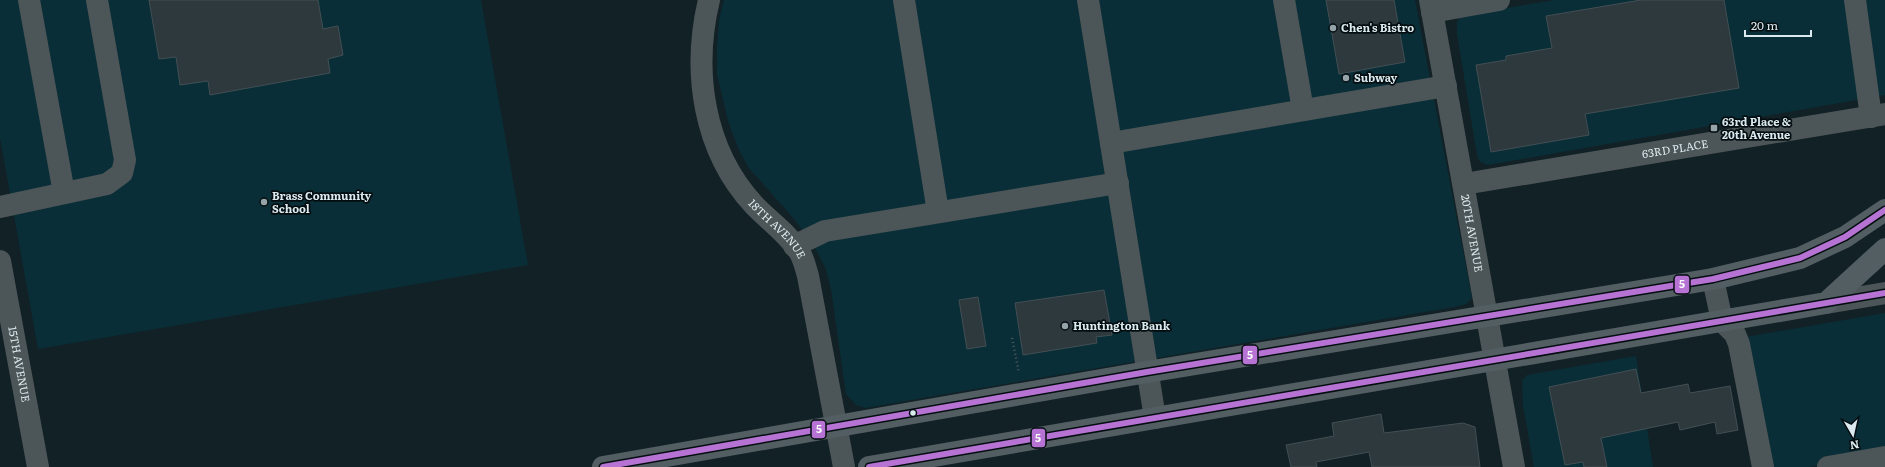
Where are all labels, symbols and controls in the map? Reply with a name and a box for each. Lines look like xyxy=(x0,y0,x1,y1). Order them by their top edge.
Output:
scale bar xyxy=(1745,12,1811,38)
text: 20 m xyxy=(1751,16,1778,34)
place label: Chen's Bistro xyxy=(1341,19,1414,35)
marker: Chen's Bistro xyxy=(1328,23,1338,33)
place label: Subway xyxy=(1354,69,1397,85)
marker: Subway xyxy=(1341,73,1351,83)
place label: 63rd Place & 20th Avenue xyxy=(1722,113,1791,142)
marker: 63rd Place & 20th Avenue xyxy=(1709,123,1719,133)
street label: 63RD PLACE xyxy=(1641,135,1709,161)
place label: Brass Community School xyxy=(272,187,372,216)
street label: 20TH AVENUE xyxy=(1458,193,1488,273)
street label: 18TH AVENUE xyxy=(745,195,811,261)
marker: Brass Community School xyxy=(259,197,269,207)
line badge: 5 xyxy=(1674,275,1690,294)
text: 5 xyxy=(1679,275,1685,291)
place label: Huntington Bank xyxy=(1073,317,1171,333)
marker: Huntington Bank xyxy=(1060,321,1070,331)
street label: 15TH AVENUE xyxy=(5,325,35,403)
line badge: 5 xyxy=(1242,345,1258,365)
text: 5 xyxy=(1247,346,1253,362)
unlabelled marker xyxy=(908,408,918,418)
north arrow xyxy=(1833,415,1873,455)
line badge: 5 xyxy=(811,420,826,439)
text: 5 xyxy=(816,420,822,436)
line badge: 5 xyxy=(1031,428,1046,448)
text: 5 xyxy=(1035,429,1041,445)
text: N xyxy=(1849,437,1861,454)

